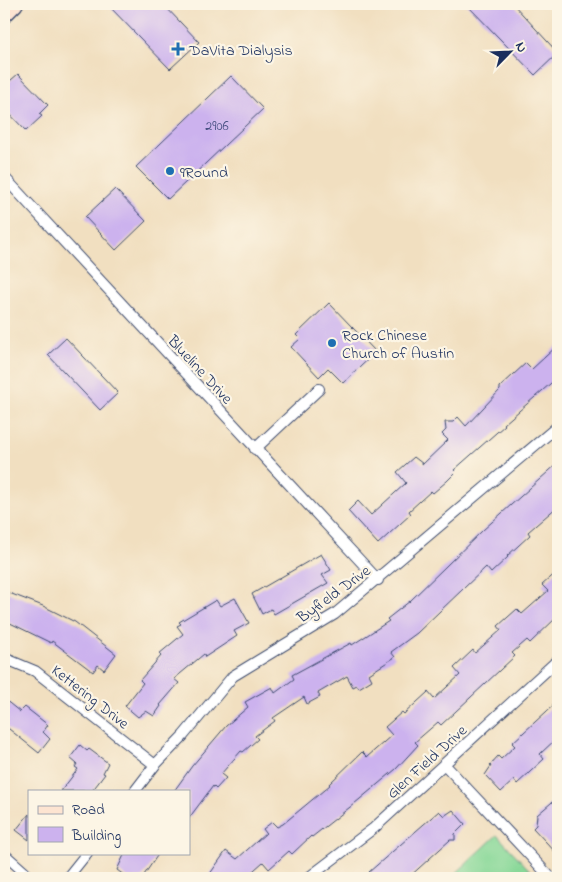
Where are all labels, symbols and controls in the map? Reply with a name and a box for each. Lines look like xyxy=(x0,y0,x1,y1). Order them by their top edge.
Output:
north arrow xyxy=(484,28,534,78)
place label: DaVita Dialysis xyxy=(188,39,293,63)
text: N xyxy=(509,39,532,56)
marker: DaVita Dialysis xyxy=(171,42,185,56)
house number: 2906 xyxy=(205,116,229,137)
place label: 9Round xyxy=(180,161,228,185)
marker: 9Round xyxy=(164,165,176,177)
place label: Rock Chinese Church of Austin xyxy=(342,324,454,366)
street label: Blueline Drive xyxy=(160,330,238,411)
marker: Rock Chinese Church of Austin xyxy=(326,337,338,349)
street label: Byfield Drive xyxy=(291,559,377,630)
street label: Kettering Drive xyxy=(46,659,135,736)
street label: Glen Field Drive xyxy=(382,719,474,805)
legend xyxy=(28,790,190,854)
text: Road xyxy=(72,799,105,821)
text: Building xyxy=(71,825,121,848)

